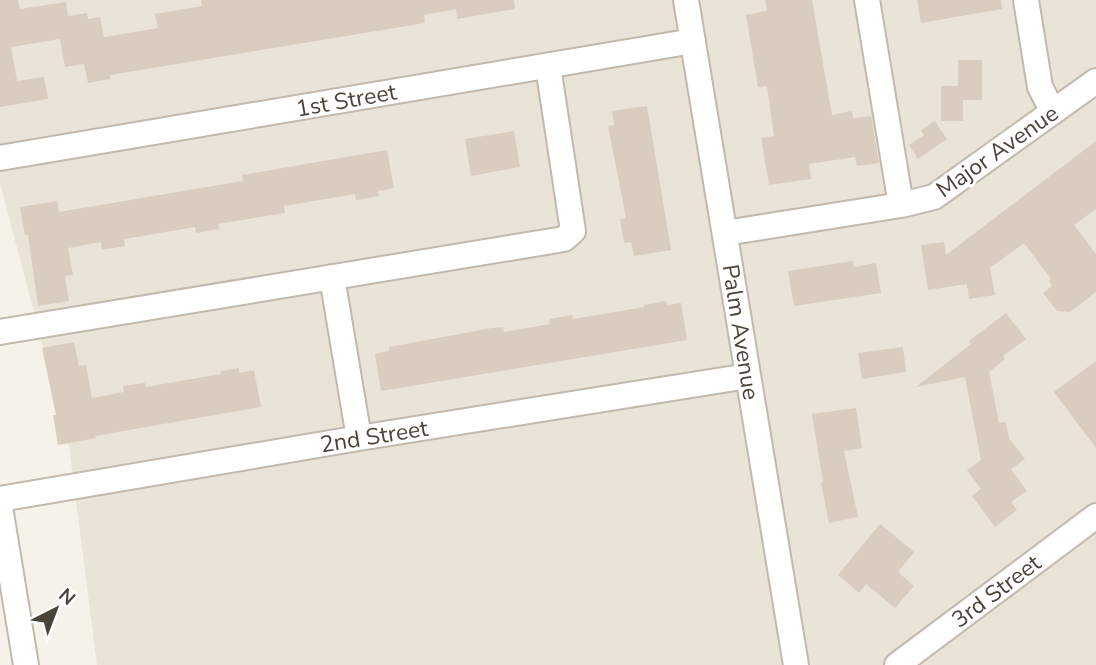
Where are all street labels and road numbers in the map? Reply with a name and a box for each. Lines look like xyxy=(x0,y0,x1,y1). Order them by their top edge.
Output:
street label: 1st Street xyxy=(293,76,400,125)
street label: Major Avenue xyxy=(930,98,1065,205)
street label: Palm Avenue xyxy=(714,262,767,402)
street label: 2nd Street xyxy=(318,413,431,460)
street label: 3rd Street xyxy=(945,547,1048,635)

